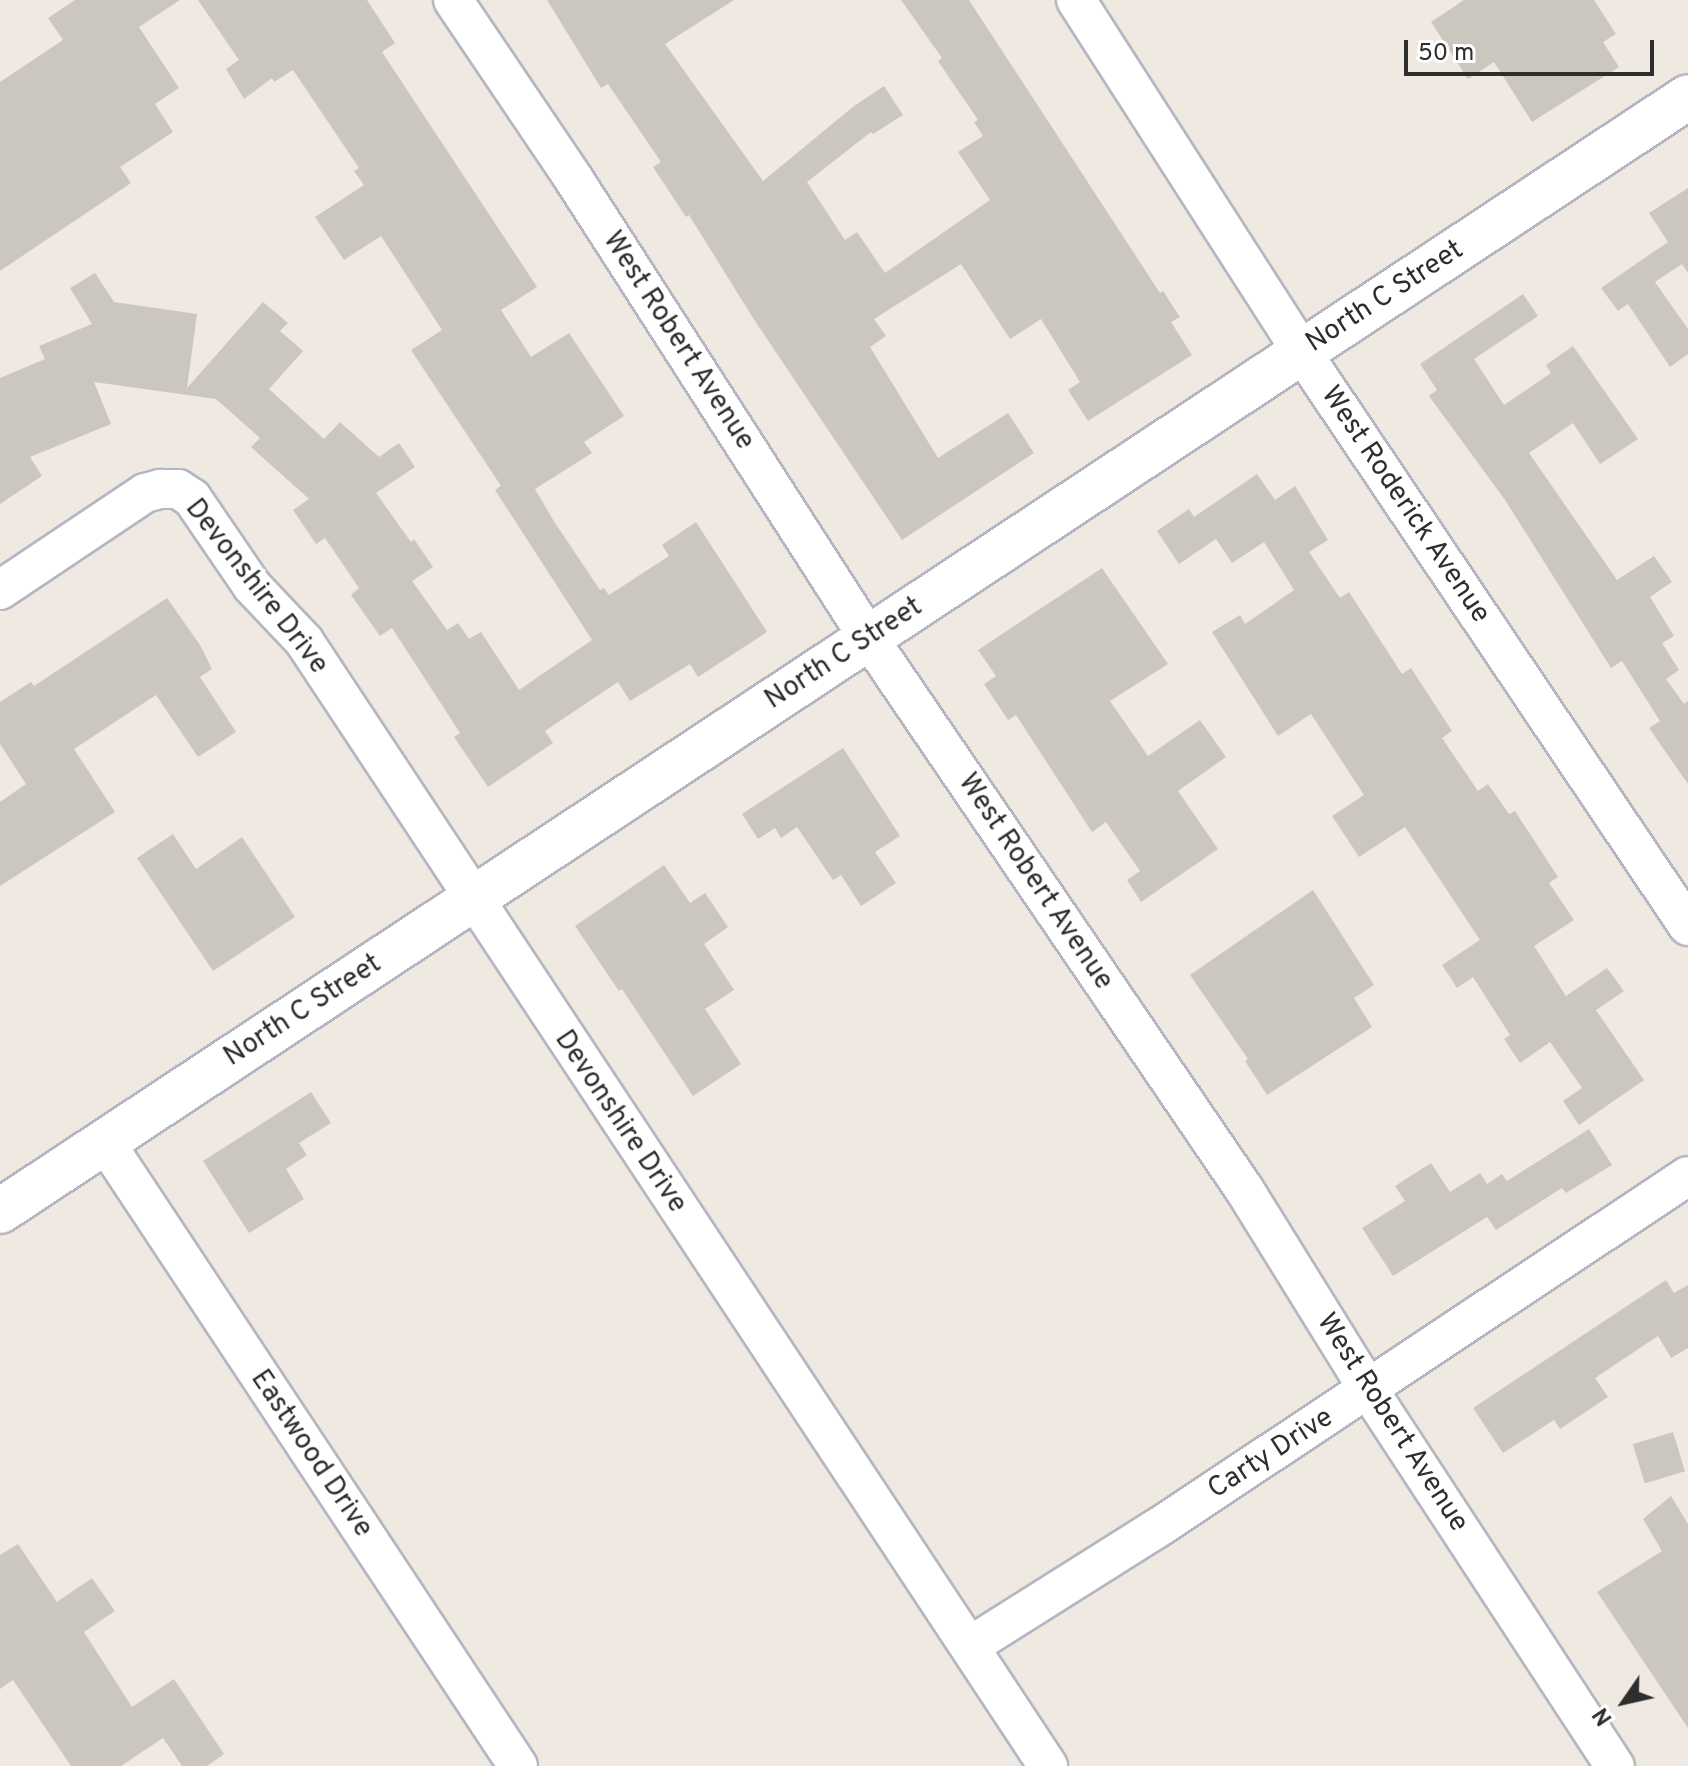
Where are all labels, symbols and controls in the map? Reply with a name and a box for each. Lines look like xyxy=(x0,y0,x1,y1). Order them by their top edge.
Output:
scale bar xyxy=(1408,24,1658,74)
text: 50 m xyxy=(1418,39,1474,69)
street label: West Robert Avenue xyxy=(594,225,762,457)
street label: North C Street xyxy=(1300,234,1470,360)
street label: West Roderick Avenue xyxy=(1313,380,1497,630)
street label: Devonshire Drive xyxy=(177,493,335,681)
street label: North C Street xyxy=(759,591,929,717)
street label: West Robert Avenue xyxy=(950,767,1120,997)
street label: North C Street xyxy=(218,948,388,1074)
street label: Devonshire Drive xyxy=(547,1024,693,1220)
street label: West Robert Avenue xyxy=(1308,1307,1476,1539)
street label: Eastwood Drive xyxy=(243,1364,379,1544)
street label: Carty Drive xyxy=(1202,1401,1340,1507)
north arrow xyxy=(1584,1662,1664,1742)
text: N xyxy=(1588,1702,1619,1730)

